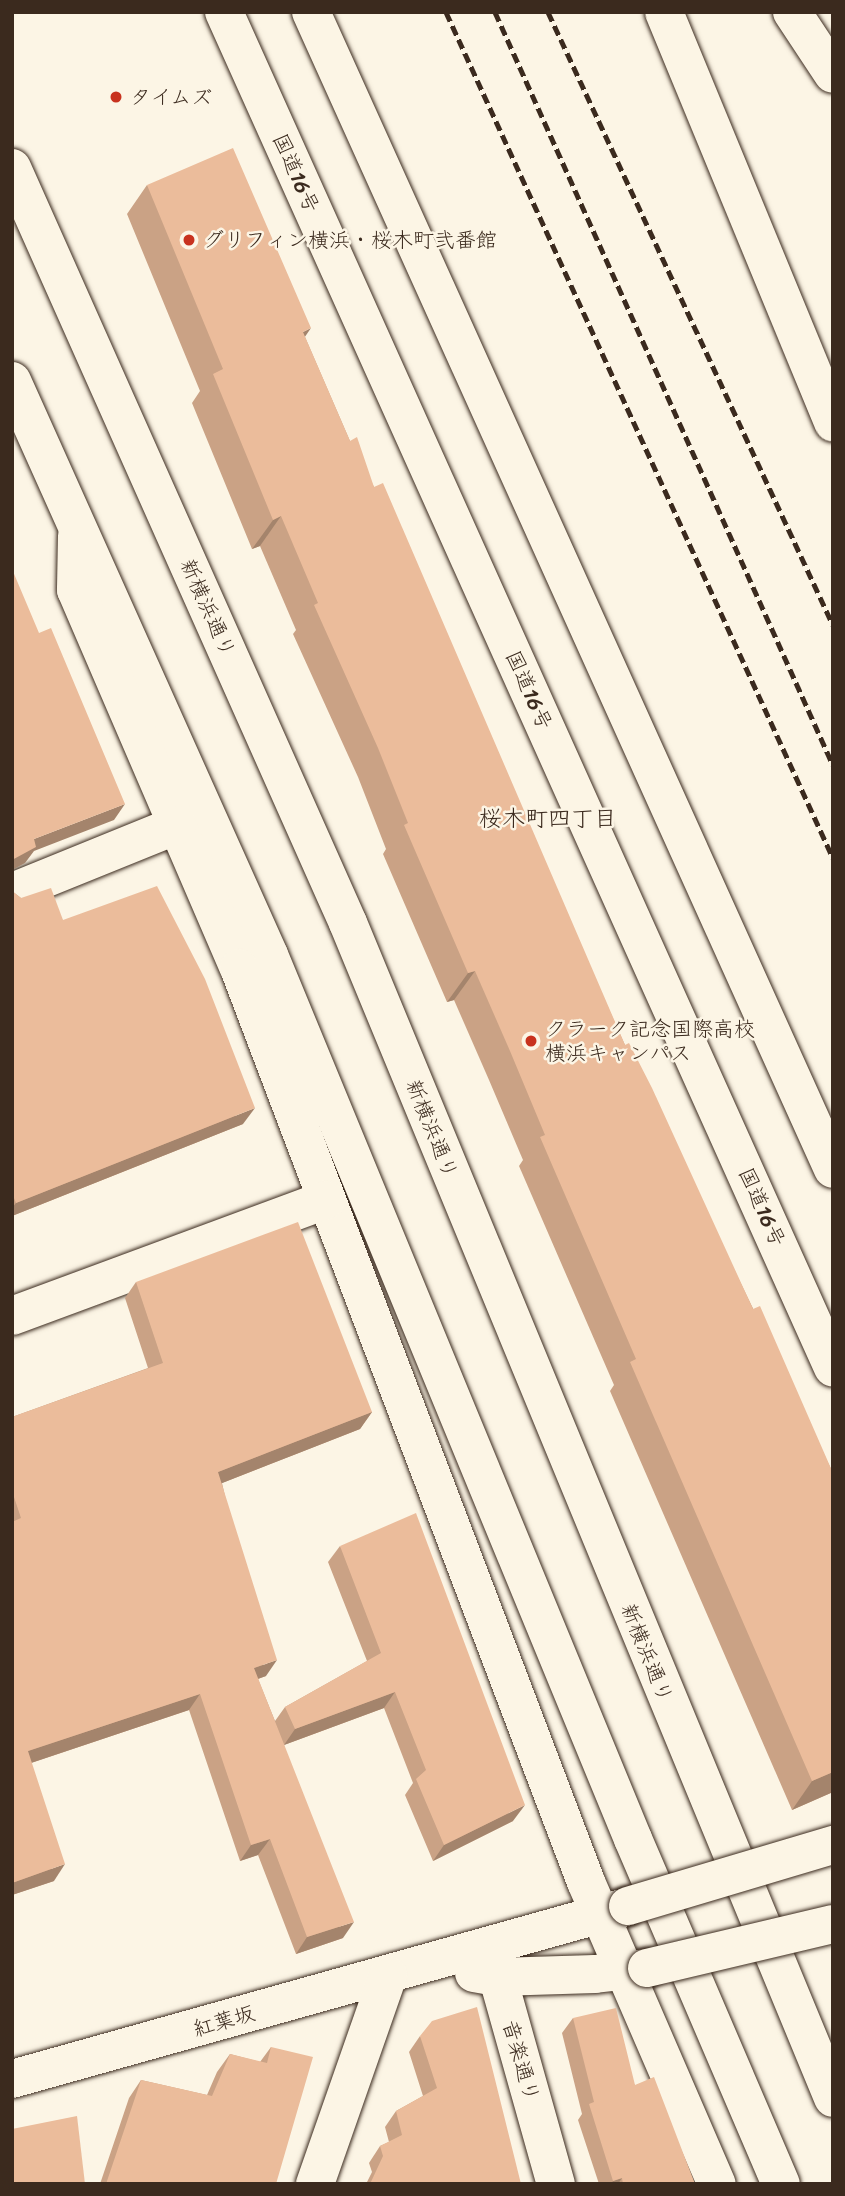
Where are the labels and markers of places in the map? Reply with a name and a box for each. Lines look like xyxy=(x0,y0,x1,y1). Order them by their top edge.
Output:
place label: タイムズ xyxy=(130,84,214,110)
marker: タイムズ xyxy=(108,89,124,105)
place label: グリフィン横浜・桜木町弐番館 xyxy=(203,227,497,253)
marker: グリフィン横浜・桜木町弐番館 xyxy=(181,232,197,248)
place label: クラーク記念国際高校 横浜キャンパス xyxy=(545,1016,755,1066)
marker: クラーク記念国際高校 横浜キャンパス xyxy=(523,1033,539,1049)

